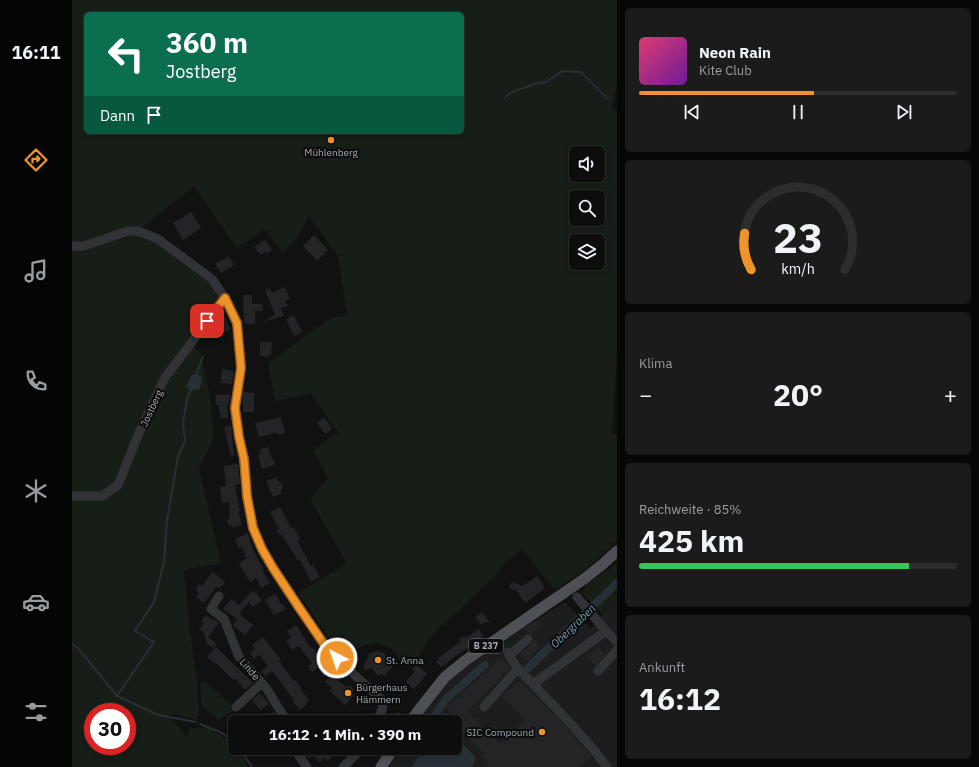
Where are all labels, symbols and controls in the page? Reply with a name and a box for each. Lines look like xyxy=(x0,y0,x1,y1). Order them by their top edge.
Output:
text: 360 m xyxy=(166,24,248,61)
icon: left xyxy=(100,28,152,80)
text: 16:11 xyxy=(11,41,61,64)
text: Neon Rain xyxy=(699,43,771,62)
text: Jostberg xyxy=(166,60,236,83)
text: Kite Club xyxy=(699,62,752,79)
icon: previous xyxy=(681,101,703,123)
icon: pause xyxy=(787,101,809,123)
icon: next xyxy=(893,101,915,123)
icon: arrive xyxy=(143,104,165,126)
text: Dann xyxy=(100,106,135,125)
marker: Mühlenberg xyxy=(326,135,336,145)
icon: directions xyxy=(22,146,50,174)
place label: Mühlenberg xyxy=(304,146,358,159)
map controls xyxy=(569,146,605,270)
button: sound xyxy=(569,146,605,182)
button: search xyxy=(569,190,605,226)
text: 23 xyxy=(773,209,823,263)
button: layers xyxy=(569,234,605,270)
icon: music xyxy=(22,257,50,285)
text: km/h xyxy=(781,258,815,277)
pin xyxy=(190,304,224,338)
icon: arrive xyxy=(196,310,218,332)
text: Klima xyxy=(639,355,672,372)
icon: phone xyxy=(22,367,50,395)
text: 20° xyxy=(773,375,823,414)
text: − xyxy=(639,380,652,409)
text: + xyxy=(944,380,957,409)
street label: Jostberg xyxy=(137,387,166,429)
icon: climate xyxy=(22,477,50,505)
text: Reichweite · 85% xyxy=(639,501,741,518)
text: 425 km xyxy=(639,521,744,560)
icon: car xyxy=(22,588,50,616)
water label: Obergraben xyxy=(548,601,598,651)
position arrow xyxy=(316,637,358,679)
road number: B 237 xyxy=(469,639,503,653)
place label: St. Anna xyxy=(386,654,424,667)
marker: St. Anna xyxy=(373,655,383,665)
street label: Linde xyxy=(237,656,263,683)
text: Ankunft xyxy=(639,659,685,676)
text: 16:12 xyxy=(639,679,721,718)
place label: Bürgerhaus Hämmern xyxy=(356,681,408,706)
marker: Bürgerhaus Hämmern xyxy=(343,688,353,698)
icon: filters xyxy=(22,698,50,726)
speed limit sign: 30 xyxy=(84,703,136,755)
text: 16:12 · 1 Min. · 390 m xyxy=(269,725,421,744)
place label: SIC Compound xyxy=(467,726,534,739)
marker: SIC Compound xyxy=(537,727,547,737)

